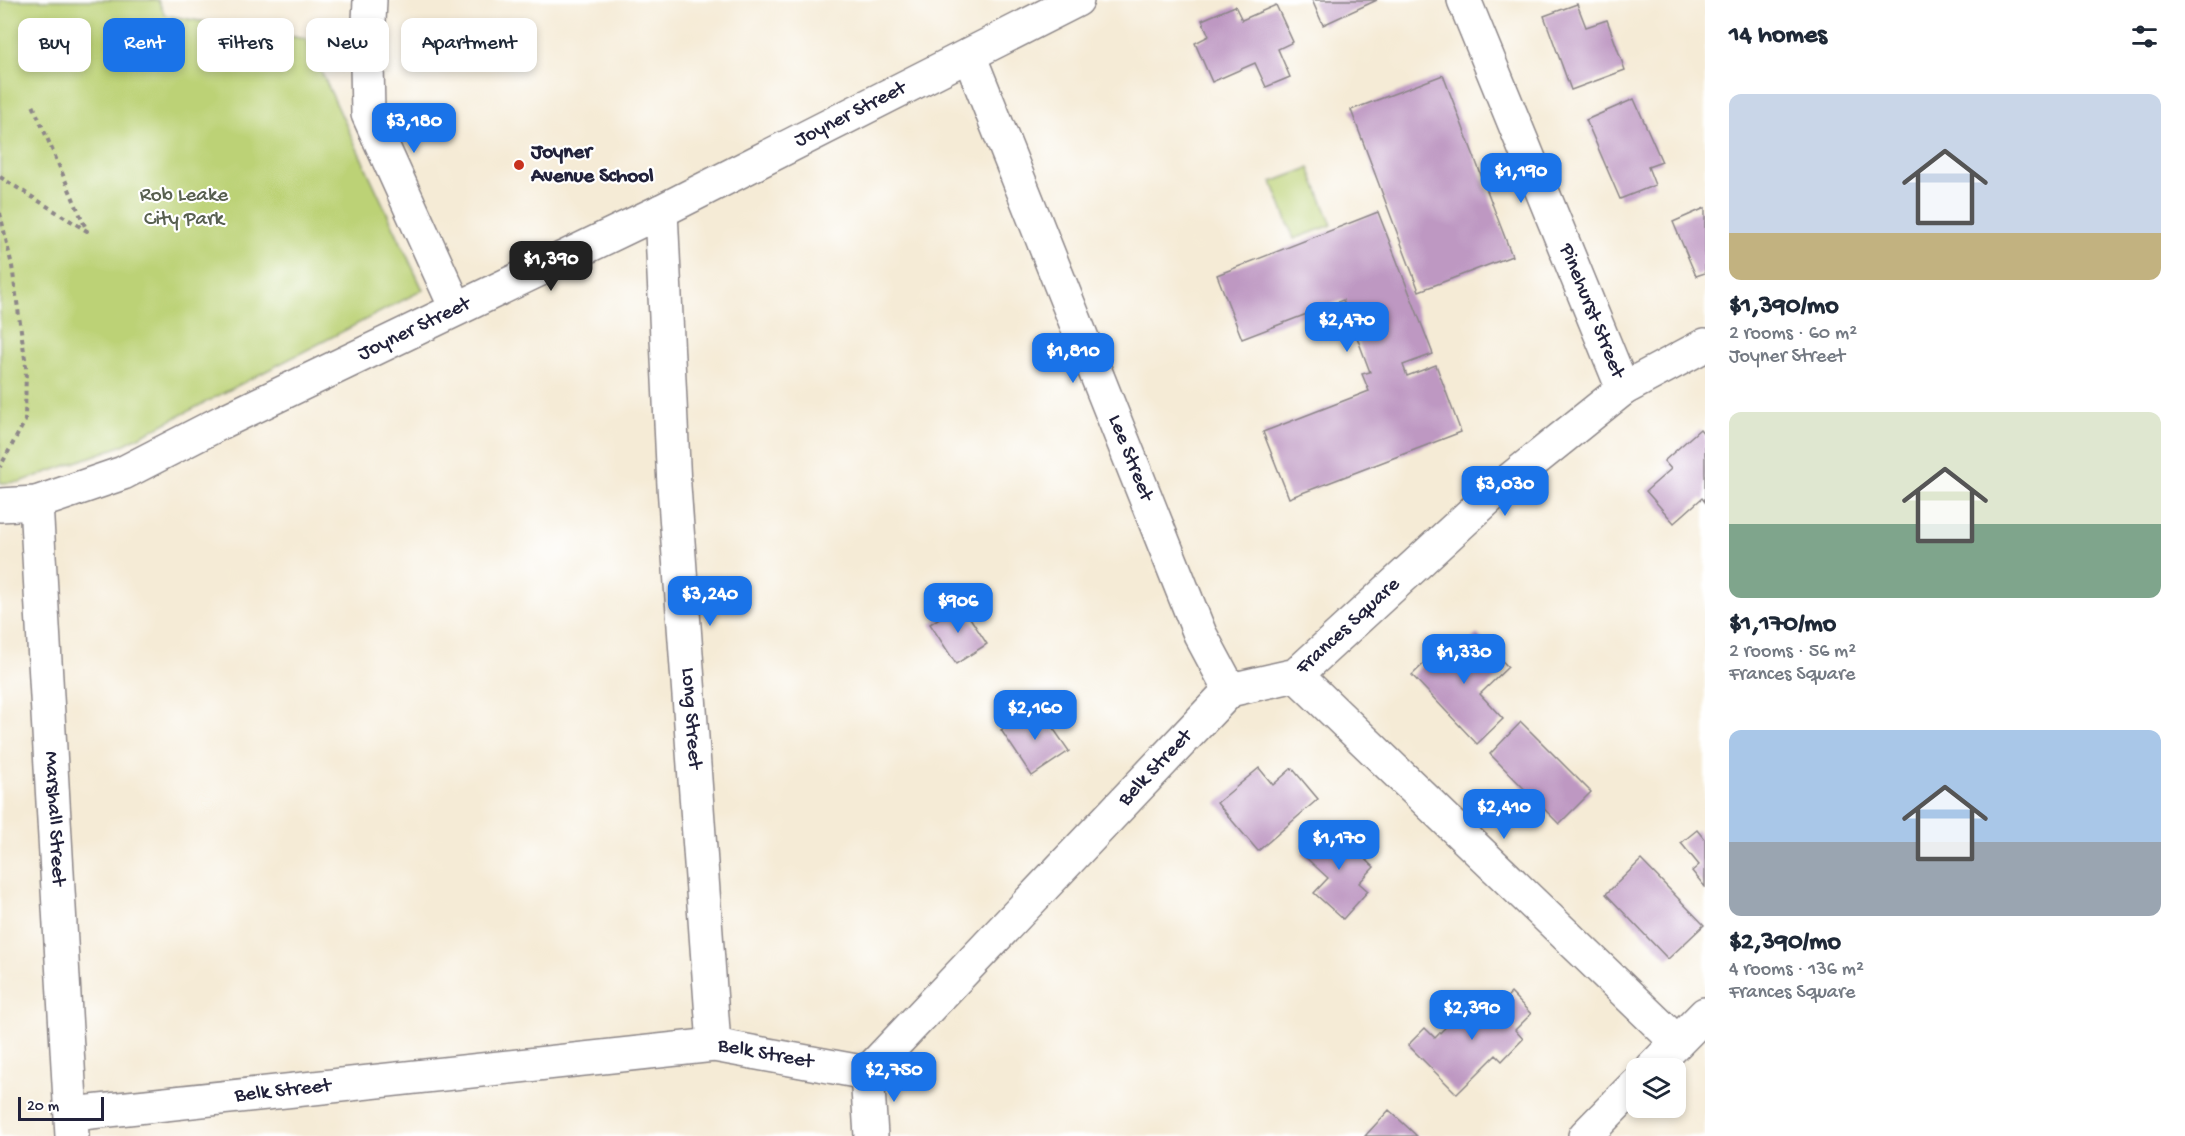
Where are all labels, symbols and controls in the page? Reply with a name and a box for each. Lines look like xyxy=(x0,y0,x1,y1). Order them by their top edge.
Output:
chip: Buy xyxy=(18,18,91,72)
chip: Rent xyxy=(103,18,185,72)
chip: Filters xyxy=(197,18,294,72)
chip: New xyxy=(306,18,389,72)
chip: Apartment xyxy=(401,18,537,72)
icon: filters xyxy=(2128,20,2161,53)
text: 14 homes xyxy=(1729,21,1827,52)
street label: Joyner Street xyxy=(791,75,913,154)
pin: $3,180 xyxy=(365,103,463,154)
text: $3,180 xyxy=(386,111,442,134)
icon: home xyxy=(1891,133,1999,241)
place label: Joyner Avenue School xyxy=(530,141,654,190)
pin: $1,190 xyxy=(1472,153,1570,204)
marker: Joyner Avenue School xyxy=(512,158,526,172)
text: $1,190 xyxy=(1495,161,1547,184)
park label: Rob Leake City Park xyxy=(140,184,229,233)
street label: Pinehurst Street xyxy=(1552,239,1631,384)
pin: $1,390 xyxy=(502,241,600,292)
text: $1,390 xyxy=(523,249,579,272)
street label: Joyner Street xyxy=(354,291,477,367)
text: $1,390/mo xyxy=(1729,292,1839,323)
pin: $2,470 xyxy=(1298,302,1396,353)
text: $2,470 xyxy=(1319,310,1375,333)
text: 2 rooms · 60 m² xyxy=(1729,323,1857,346)
pin: $1,810 xyxy=(1024,333,1122,384)
text: $1,810 xyxy=(1046,341,1100,364)
text: Joyner Street xyxy=(1729,346,1845,369)
street label: Lee Street xyxy=(1101,411,1159,507)
icon: home xyxy=(1891,451,1999,559)
pin: $3,030 xyxy=(1456,466,1554,517)
text: $3,030 xyxy=(1476,474,1534,497)
street label: Frances Square xyxy=(1291,572,1407,681)
pin: $3,240 xyxy=(661,576,759,627)
pin: $906 xyxy=(922,583,994,634)
text: $3,240 xyxy=(682,584,738,607)
text: $906 xyxy=(938,591,978,614)
text: $1,170/mo xyxy=(1729,610,1836,641)
pin: $1,330 xyxy=(1415,634,1513,685)
text: 2 rooms · 56 m² xyxy=(1729,641,1856,664)
text: $1,330 xyxy=(1436,642,1492,665)
text: Frances Square xyxy=(1729,664,1855,687)
street label: Long Street xyxy=(675,667,707,772)
pin: $2,160 xyxy=(986,690,1084,741)
text: $2,160 xyxy=(1008,698,1062,721)
street label: Belk Street xyxy=(1113,723,1200,813)
street label: Marshall Street xyxy=(38,751,70,889)
icon: home xyxy=(1891,769,1999,877)
pin: $2,410 xyxy=(1455,789,1553,840)
text: $2,410 xyxy=(1477,797,1531,820)
pin: $1,170 xyxy=(1290,820,1388,871)
text: $1,170 xyxy=(1312,828,1366,851)
text: $2,390/mo xyxy=(1729,928,1841,959)
text: 4 rooms · 136 m² xyxy=(1729,959,1864,982)
text: Frances Square xyxy=(1729,982,1855,1005)
pin: $2,390 xyxy=(1423,990,1521,1041)
text: $2,390 xyxy=(1444,998,1500,1021)
street label: Belk Street xyxy=(715,1033,818,1076)
pin: $2,750 xyxy=(845,1052,943,1103)
map controls xyxy=(1626,1058,1686,1118)
button: layers xyxy=(1626,1058,1686,1118)
text: $2,750 xyxy=(865,1060,923,1083)
street label: Belk Street xyxy=(232,1073,335,1109)
scale bar xyxy=(18,1094,104,1122)
text: 20 m xyxy=(27,1098,59,1117)

